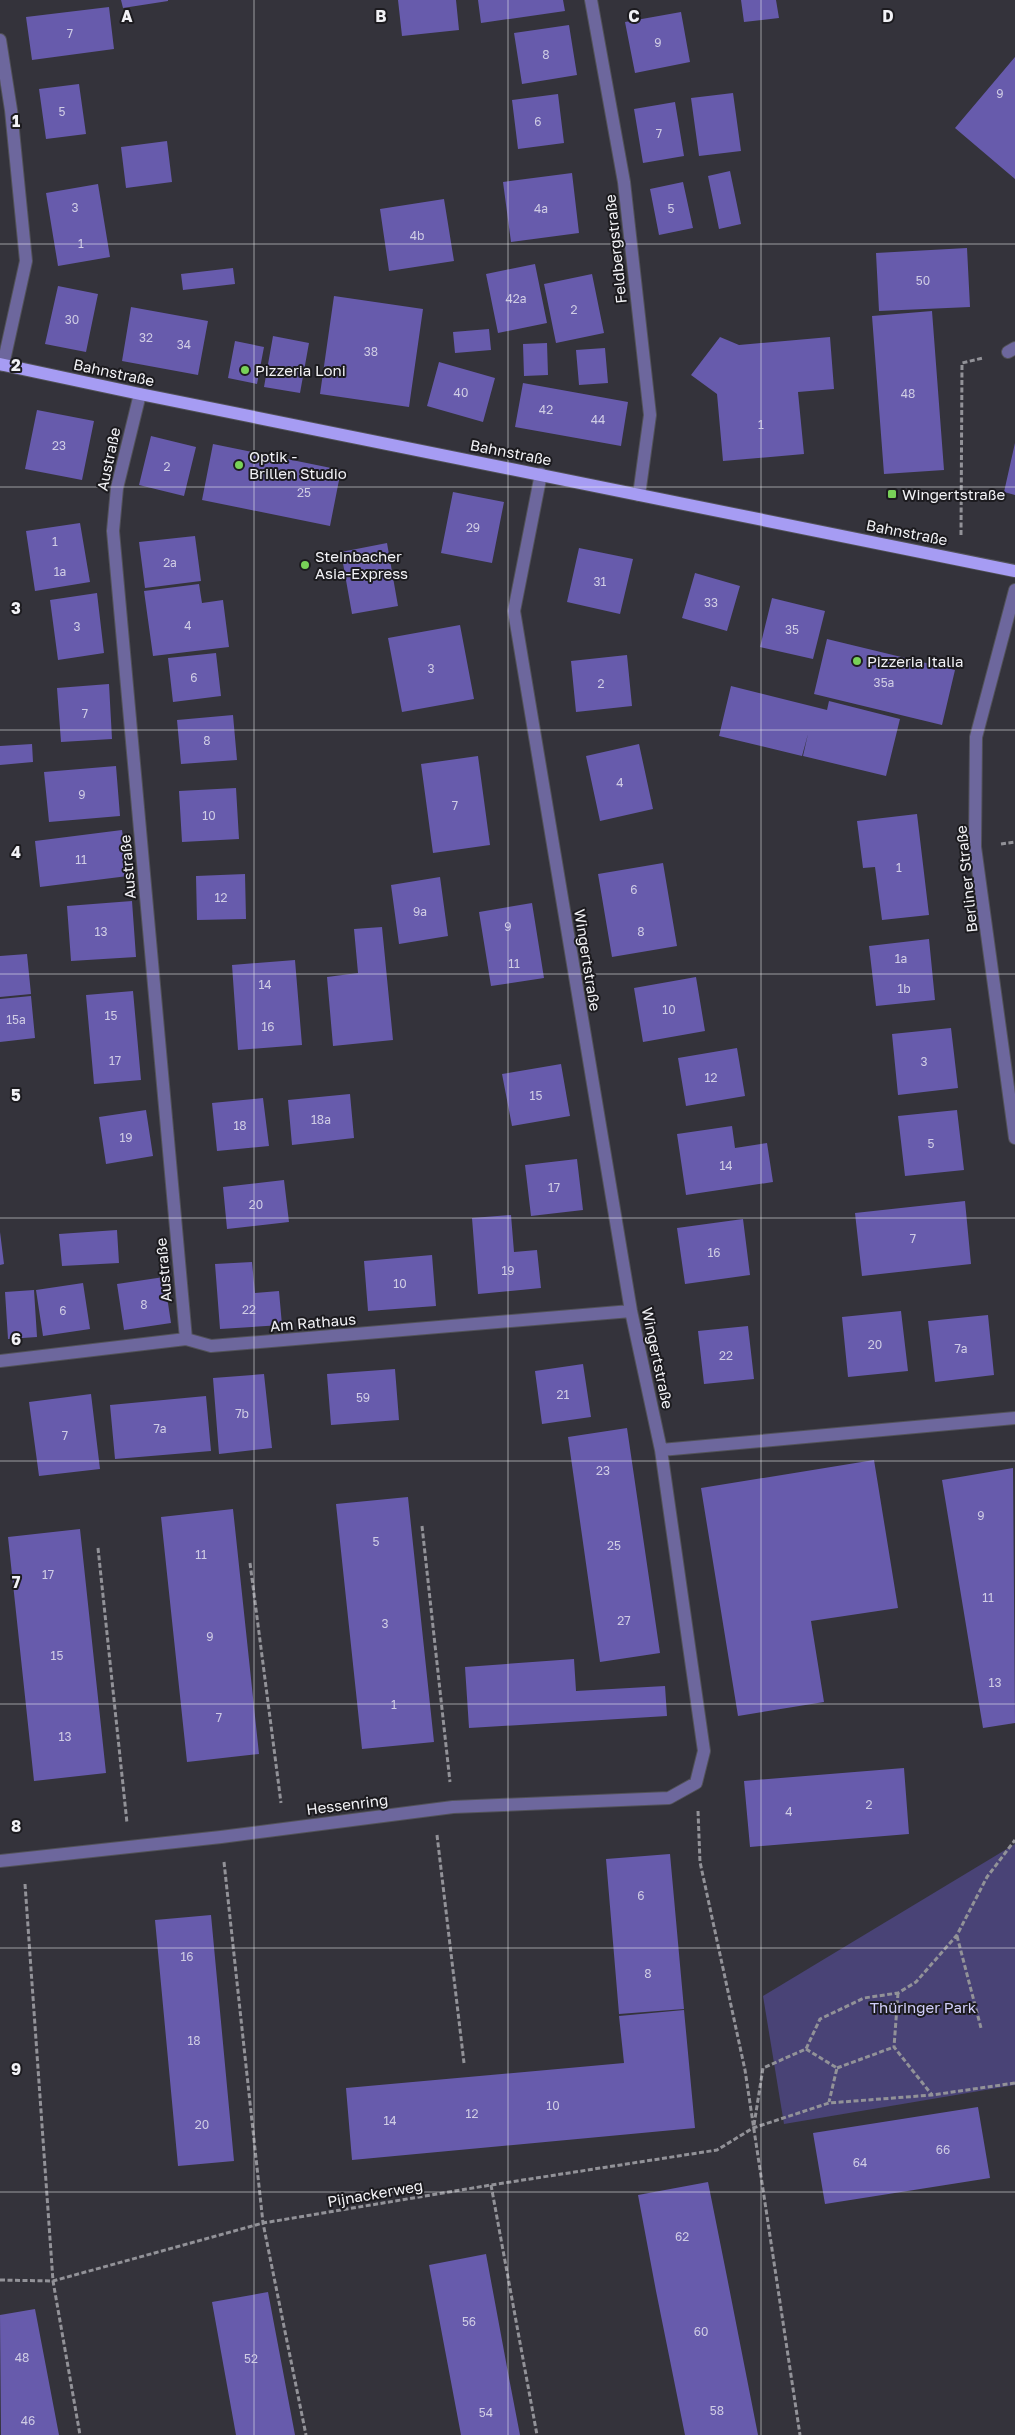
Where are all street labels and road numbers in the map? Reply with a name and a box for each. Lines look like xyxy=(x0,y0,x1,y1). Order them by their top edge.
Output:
street label: Feldbergstraße xyxy=(600,193,630,305)
street label: Bahnstraße xyxy=(72,355,157,389)
street label: Austraße xyxy=(93,425,124,492)
street label: Bahnstraße xyxy=(469,435,553,469)
street label: Bahnstraße xyxy=(865,515,949,549)
street label: Berliner Straße xyxy=(951,824,981,934)
street label: Austraße xyxy=(115,834,139,900)
street label: Wingertstraße xyxy=(571,908,605,1013)
street label: Austraße xyxy=(151,1237,175,1303)
street label: Wingertstraße xyxy=(638,1306,678,1411)
street label: Am Rathaus xyxy=(269,1309,357,1335)
street label: Hessenring xyxy=(305,1790,389,1818)
street label: Pijnackerweg xyxy=(326,2176,424,2210)

